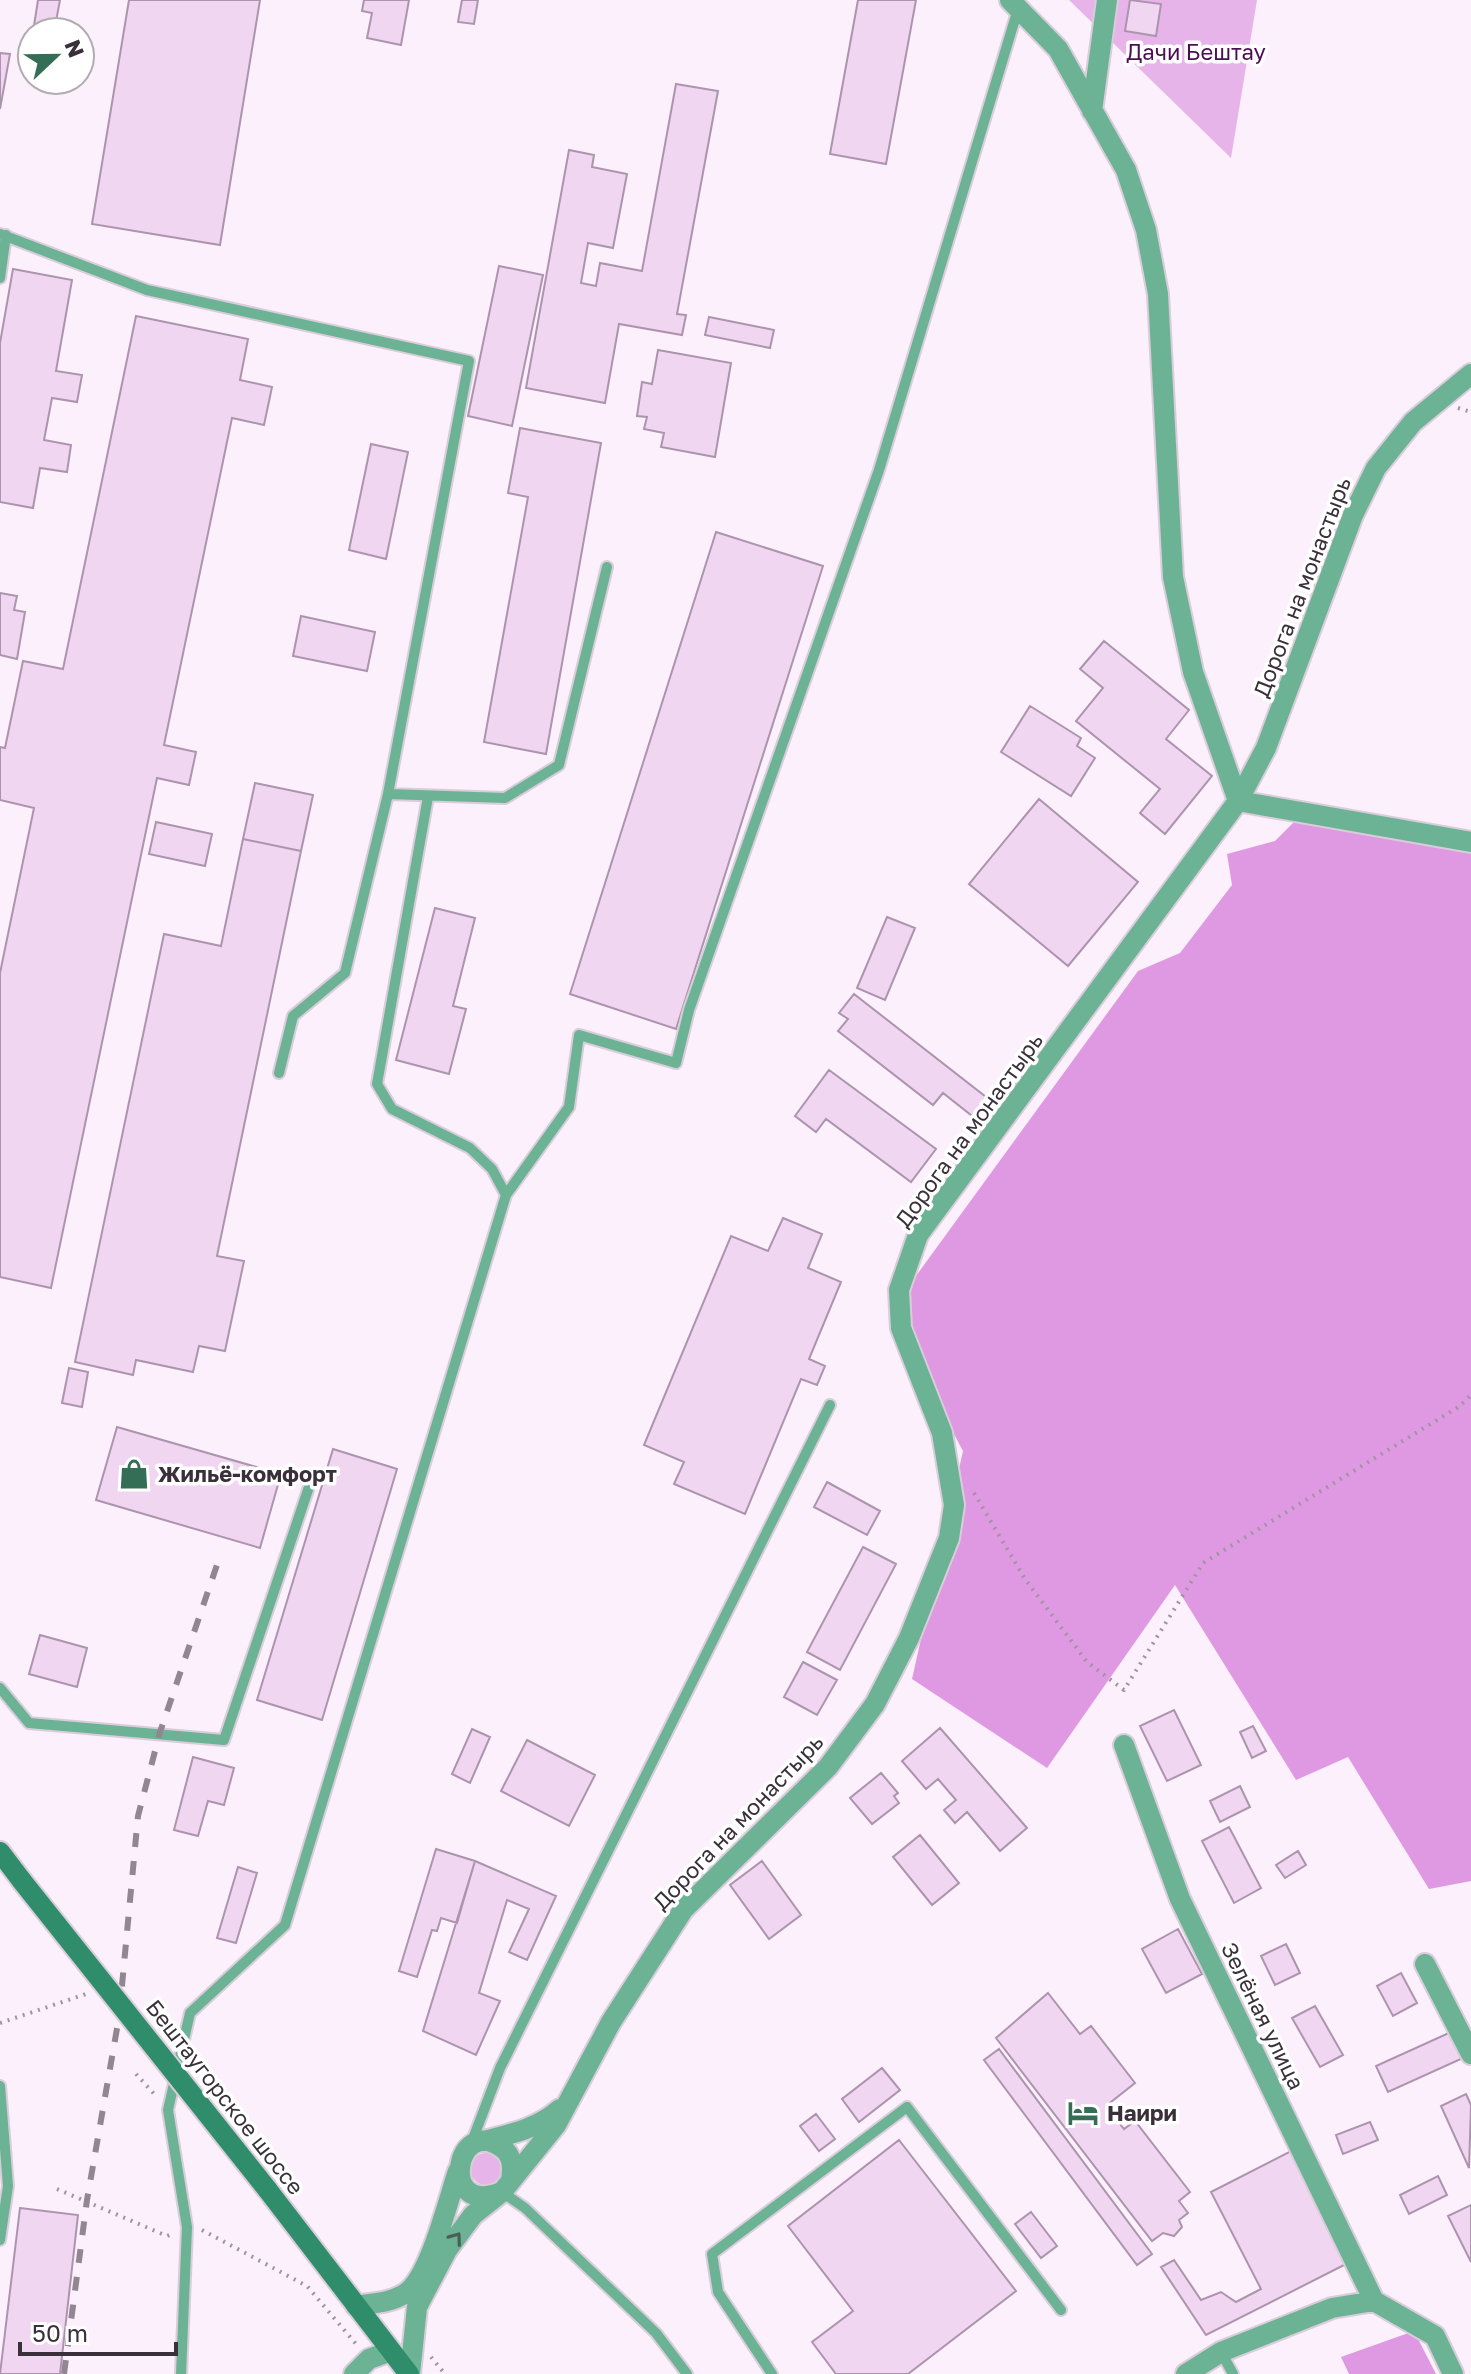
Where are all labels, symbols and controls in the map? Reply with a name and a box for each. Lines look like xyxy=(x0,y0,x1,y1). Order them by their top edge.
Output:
north arrow xyxy=(16,16,96,96)
text: N xyxy=(59,36,91,61)
park label: Дачи Бештау xyxy=(1126,38,1266,65)
street label: Дорога на монастырь xyxy=(1247,473,1356,701)
street label: Дорога на монастырь xyxy=(889,1027,1048,1232)
shop icon: Жильё-комфорт xyxy=(117,1457,151,1491)
place label: Жильё-комфорт xyxy=(158,1460,337,1487)
street label: Дорога на монастырь xyxy=(647,1728,828,1915)
street label: Зелёная улица xyxy=(1216,1938,1311,2094)
street label: Бештаугорское шоссе xyxy=(141,1994,310,2200)
hotel icon: Наири xyxy=(1066,2096,1100,2130)
place label: Наири xyxy=(1107,2099,1177,2126)
one-way arrow xyxy=(446,2232,461,2247)
scale bar xyxy=(20,2306,176,2356)
text: 50 m xyxy=(32,2318,88,2347)

